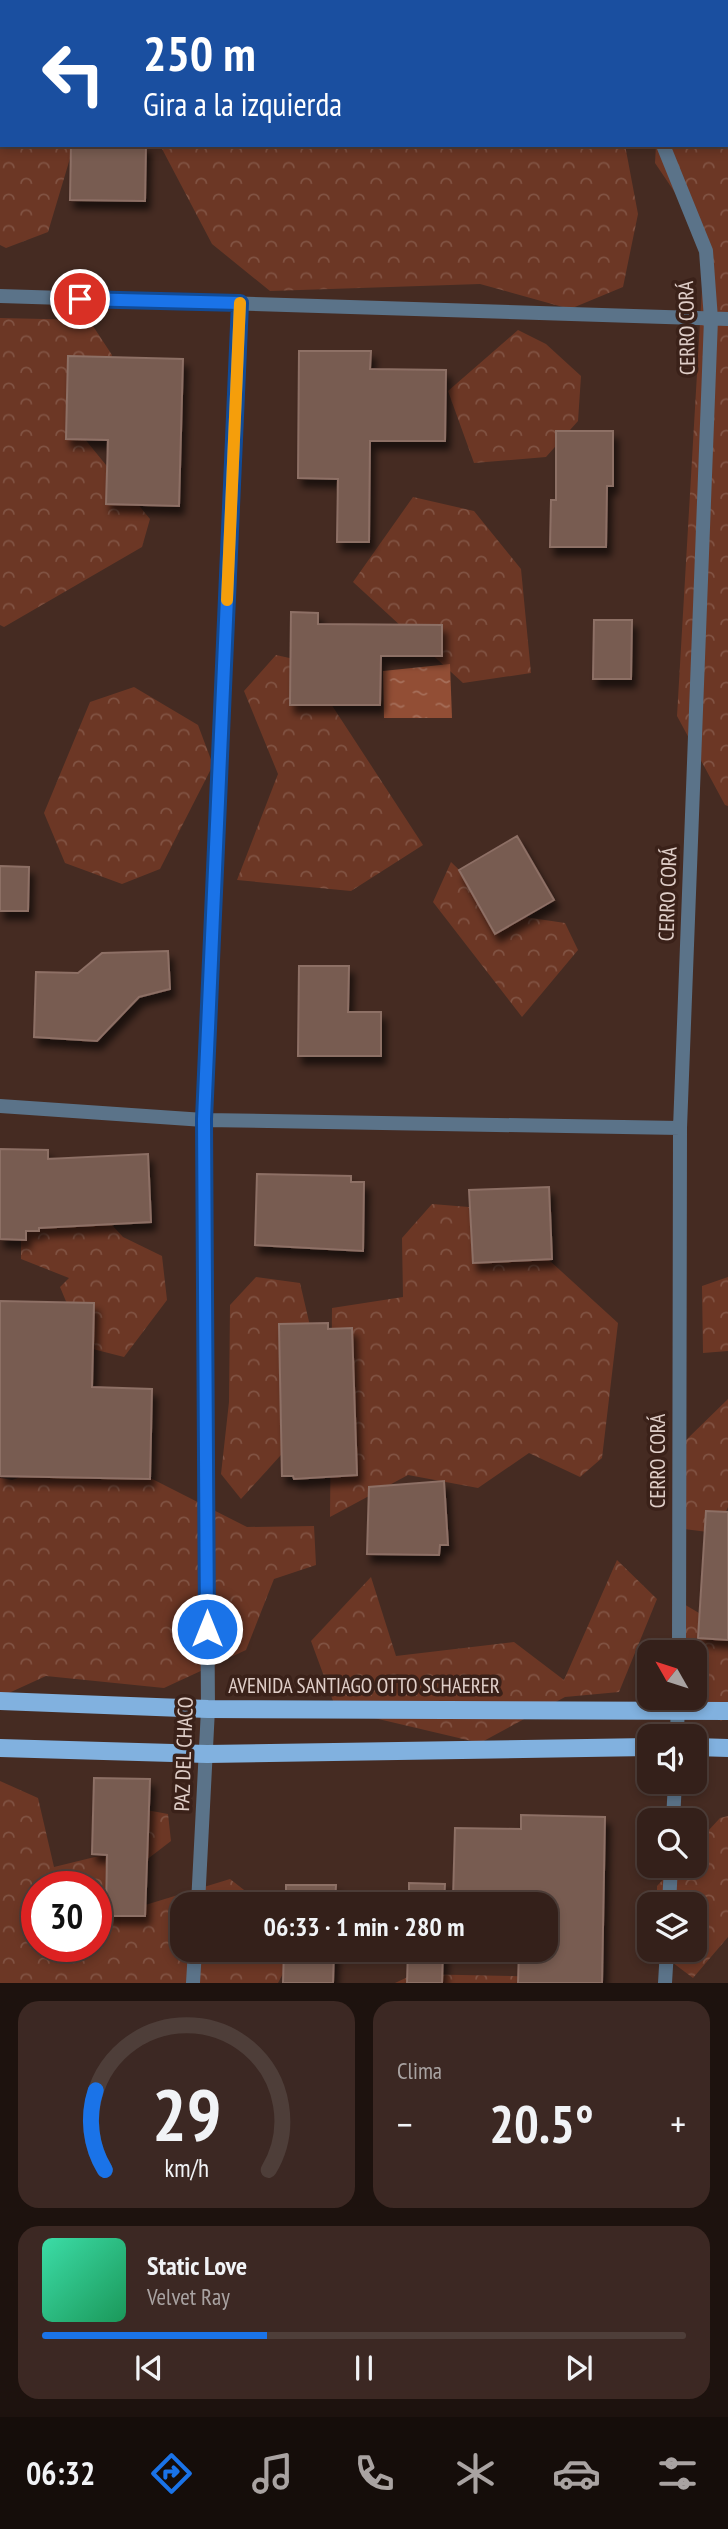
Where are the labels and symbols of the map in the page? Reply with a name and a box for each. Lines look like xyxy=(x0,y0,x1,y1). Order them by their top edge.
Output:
pin xyxy=(50,269,110,329)
street label: CERRO CORÁ xyxy=(672,281,701,375)
street label: CERRO CORÁ xyxy=(652,846,683,942)
street label: CERRO CORÁ xyxy=(644,1414,671,1508)
position arrow xyxy=(170,1592,244,1666)
north arrow xyxy=(637,1640,707,1710)
street label: AVENIDA SANTIAGO OTTO SCHAERER xyxy=(228,1672,500,1699)
street label: PAZ DEL CHACO xyxy=(168,1696,199,1812)
speed limit sign: 30 xyxy=(21,1871,112,1962)

